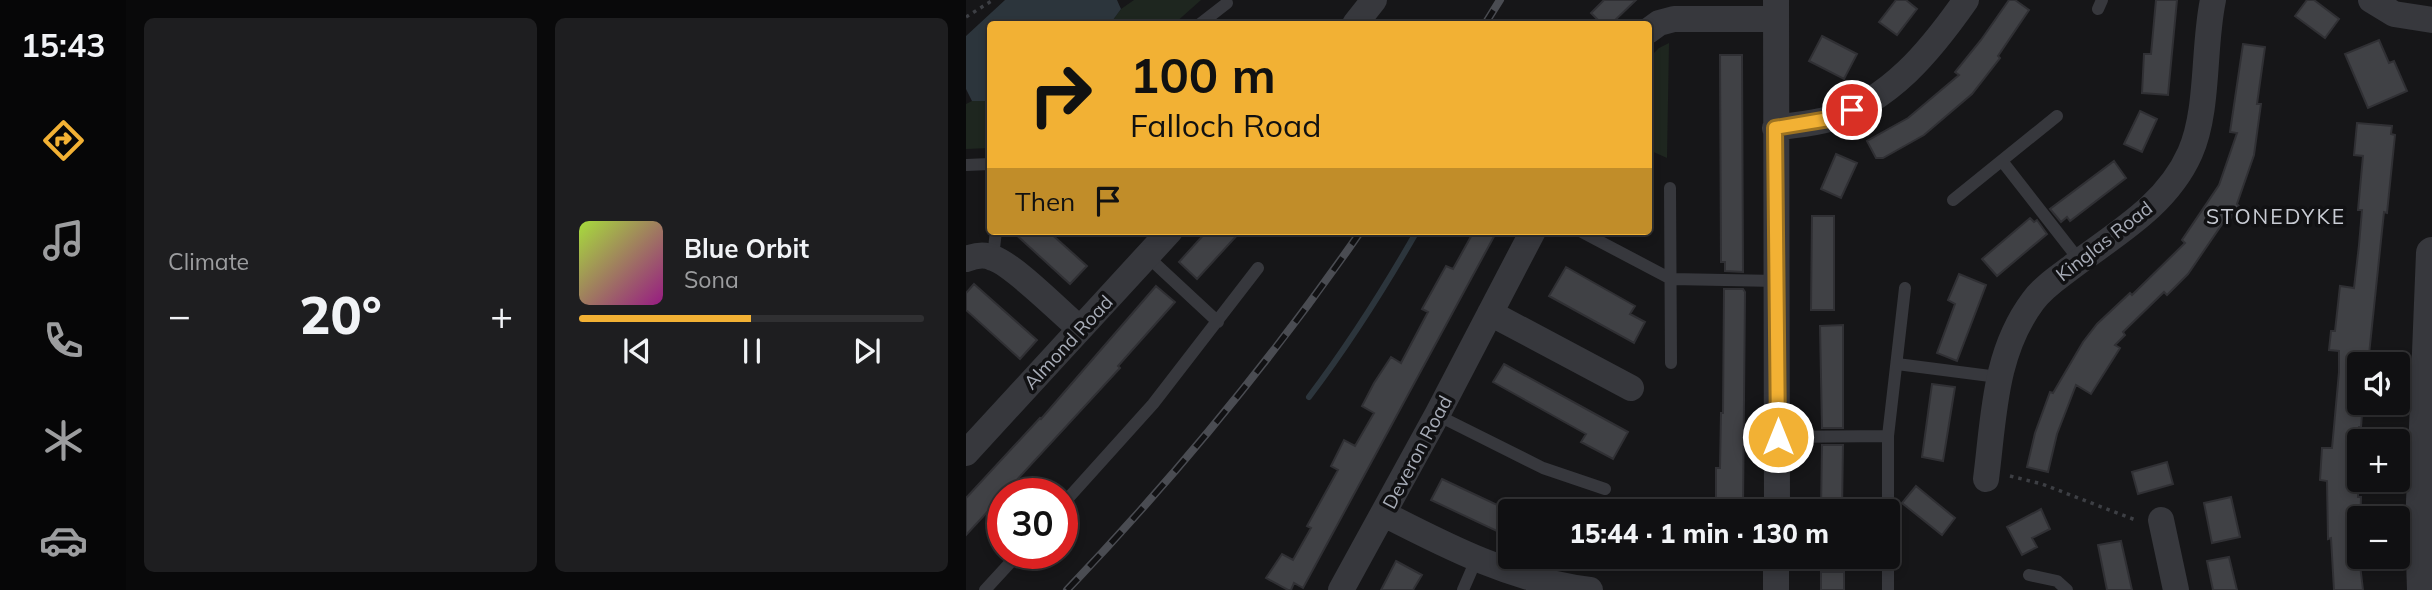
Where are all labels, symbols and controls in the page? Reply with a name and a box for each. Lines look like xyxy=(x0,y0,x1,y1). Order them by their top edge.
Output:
text: 15:43 xyxy=(21,25,105,65)
text: 100 m xyxy=(1130,44,1276,105)
icon: right xyxy=(1015,49,1106,140)
pin xyxy=(1822,80,1882,140)
icon: arrive xyxy=(1833,91,1871,129)
text: Falloch Road xyxy=(1130,105,1321,145)
icon: directions xyxy=(39,116,88,165)
icon: arrive xyxy=(1089,182,1127,220)
text: Then xyxy=(1015,185,1075,218)
street label: Kinglas Road xyxy=(2051,196,2157,286)
district label: STONEDYKE xyxy=(2206,203,2346,229)
icon: music xyxy=(39,216,88,265)
text: Blue Orbit xyxy=(684,232,809,265)
text: Climate xyxy=(168,247,249,276)
text: Sona xyxy=(684,265,739,294)
text: 20° xyxy=(299,282,382,347)
street label: Almond Road xyxy=(1018,290,1118,394)
text: − xyxy=(168,291,191,339)
text: + xyxy=(490,291,513,339)
icon: phone xyxy=(39,316,88,365)
icon: previous xyxy=(618,332,656,370)
icon: pause xyxy=(733,332,771,370)
icon: next xyxy=(848,332,886,370)
map controls xyxy=(2347,352,2410,569)
button: sound xyxy=(2347,352,2410,415)
street label: Deveron Road xyxy=(1377,391,1457,513)
position arrow xyxy=(1741,400,1815,474)
icon: climate xyxy=(39,416,88,465)
button: + xyxy=(2347,429,2410,492)
speed limit sign: 30 xyxy=(987,478,1078,569)
button: − xyxy=(2347,506,2410,569)
icon: car xyxy=(39,516,88,565)
text: 15:44 · 1 min · 130 m xyxy=(1569,517,1829,550)

